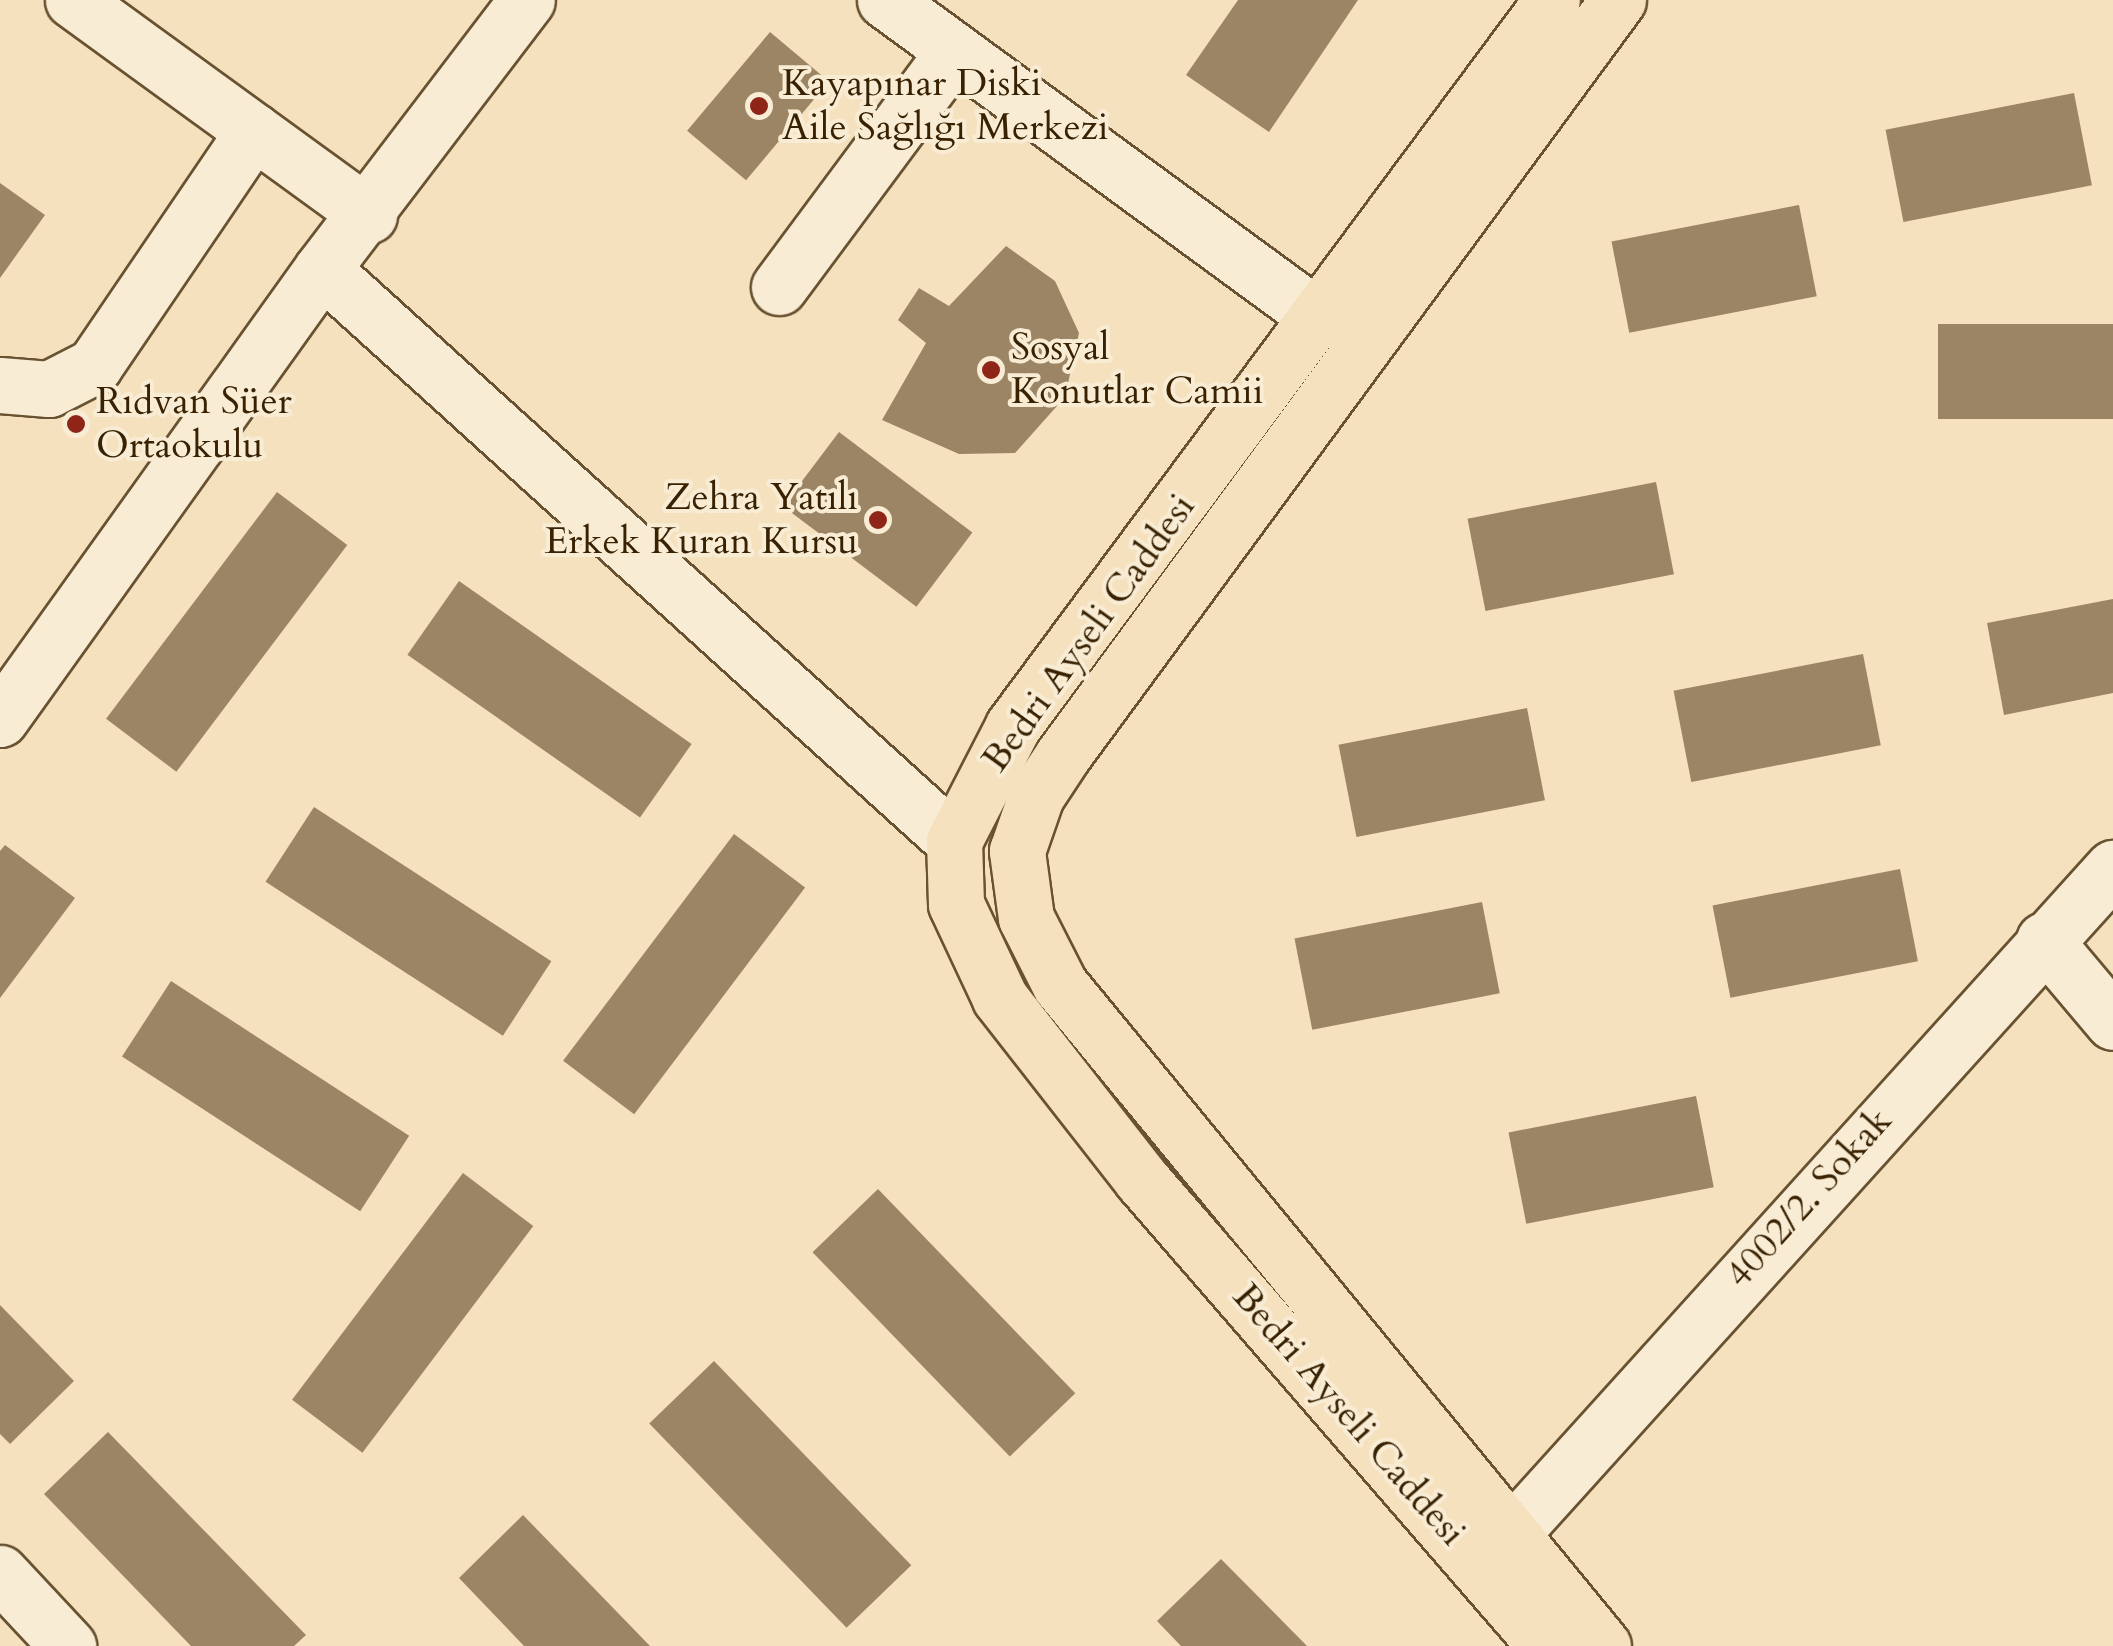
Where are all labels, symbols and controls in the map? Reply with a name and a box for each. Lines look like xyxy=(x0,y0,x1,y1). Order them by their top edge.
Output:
place label: Kayapınar Diski Aile Sağlığı Merkezi xyxy=(782,61,1108,150)
marker: Kayapınar Diski Aile Sağlığı Merkezi xyxy=(746,93,772,119)
place label: Sosyal Konutlar Camii xyxy=(1011,325,1263,414)
marker: Sosyal Konutlar Camii xyxy=(980,359,1002,381)
place label: Rıdvan Süer Ortaokulu xyxy=(96,379,292,468)
marker: Rıdvan Süer Ortaokulu xyxy=(65,413,87,435)
place label: Zehra Yatılı Erkek Kuran Kursu xyxy=(545,475,858,564)
street label: Bedri Ayseli Caddesi xyxy=(973,485,1205,781)
marker: Zehra Yatılı Erkek Kuran Kursu xyxy=(867,509,889,531)
street label: 4002/2. Sokak xyxy=(1716,1099,1902,1297)
street label: Bedri Ayseli Caddesi xyxy=(1223,1275,1475,1555)

